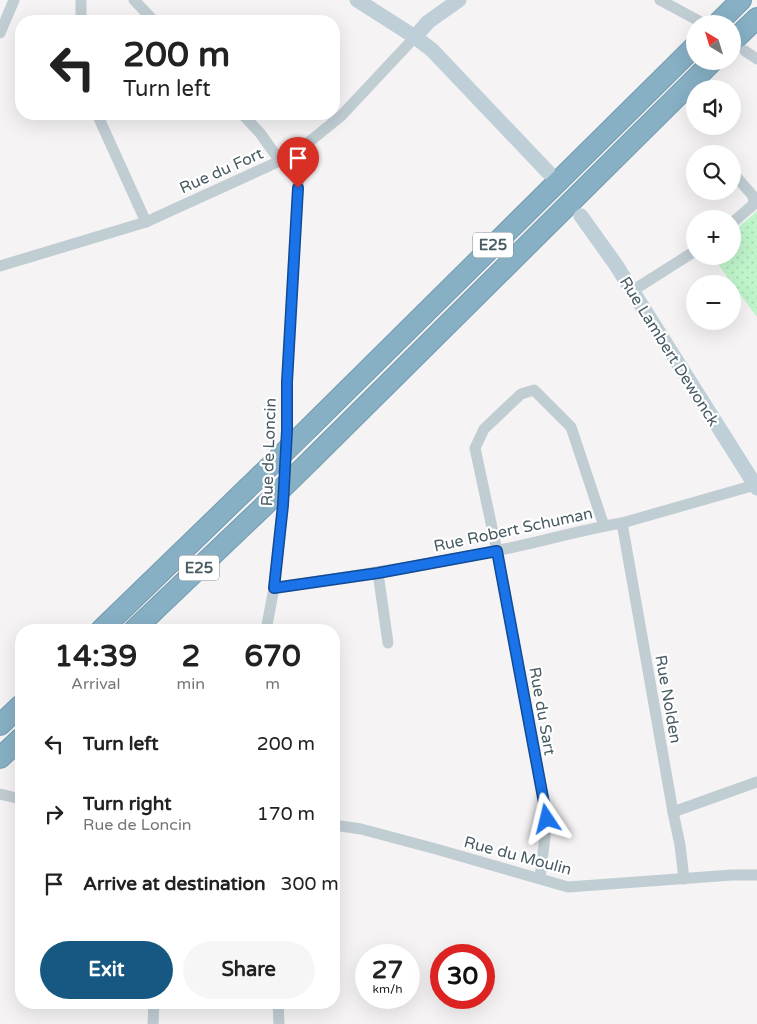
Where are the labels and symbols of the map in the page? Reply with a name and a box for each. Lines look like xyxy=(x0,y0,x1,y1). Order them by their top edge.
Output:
north arrow xyxy=(686,15,741,70)
pin xyxy=(277,137,319,188)
street label: Rue du Fort xyxy=(176,144,266,198)
road number: E25 xyxy=(473,232,513,258)
street label: Rue Lambert Dewonck xyxy=(615,273,724,430)
street label: Rue de Loncin xyxy=(257,397,281,507)
street label: Rue Robert Schuman xyxy=(432,503,595,557)
road number: E25 xyxy=(179,556,219,580)
street label: Rue Nolden xyxy=(650,653,686,745)
street label: Rue du Sart xyxy=(524,665,560,757)
position arrow xyxy=(520,792,572,844)
street label: Rue du Moulin xyxy=(462,832,574,880)
speed limit sign: 30 xyxy=(430,944,495,1009)

